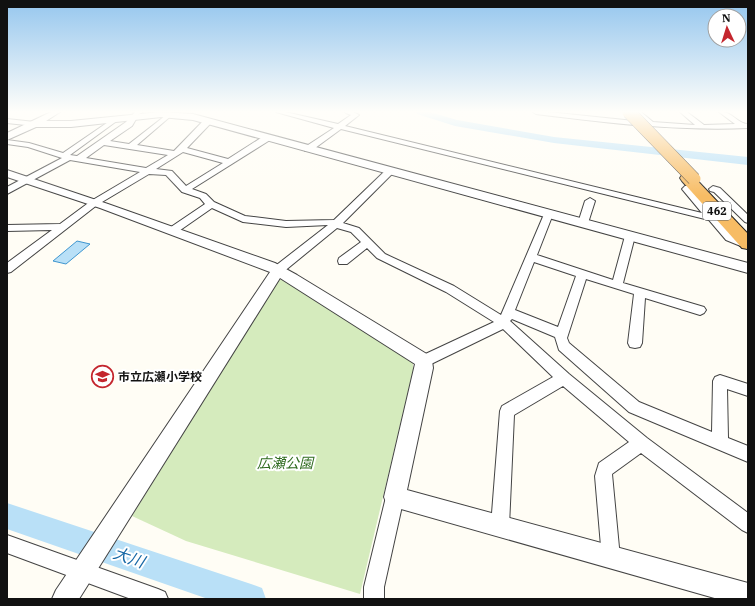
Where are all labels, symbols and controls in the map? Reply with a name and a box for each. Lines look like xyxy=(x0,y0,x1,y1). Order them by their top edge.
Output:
north arrow xyxy=(707,8,747,48)
text: N xyxy=(721,11,731,25)
road number: 462 xyxy=(703,202,731,220)
school or university icon: 市立広瀬小学校 xyxy=(89,363,115,389)
place label: 市立広瀬小学校 xyxy=(118,369,202,384)
park label: 広瀬公園 xyxy=(257,454,315,472)
water label: 大川 xyxy=(111,542,149,572)

